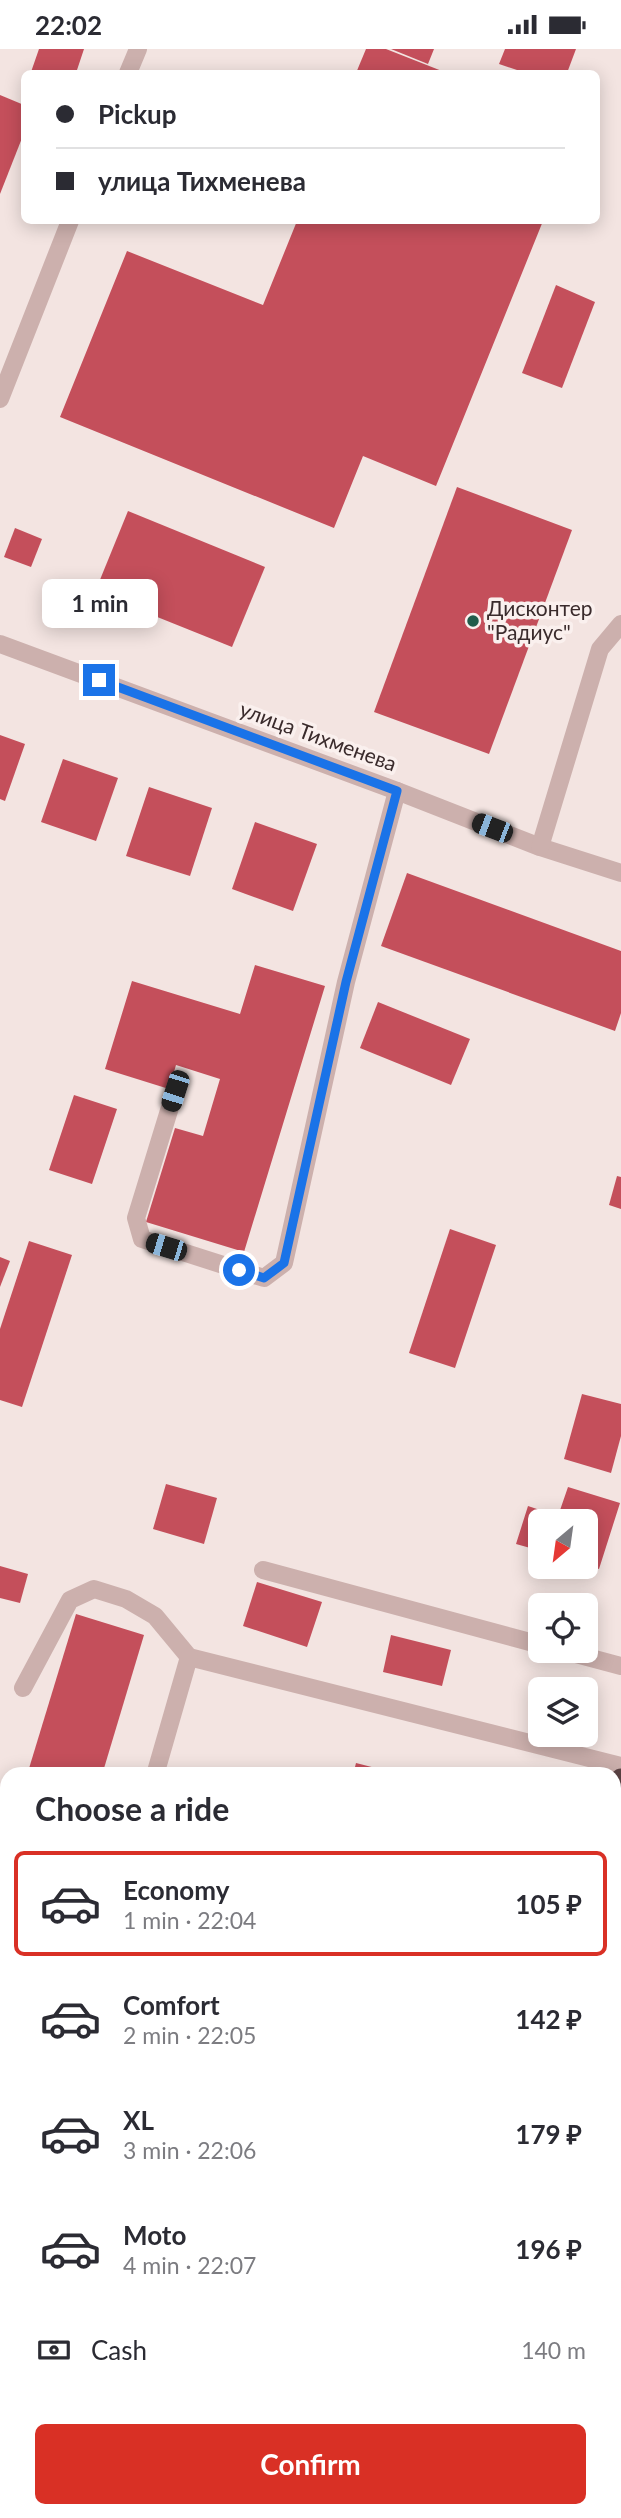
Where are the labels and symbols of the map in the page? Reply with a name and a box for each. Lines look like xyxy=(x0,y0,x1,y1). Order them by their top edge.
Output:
callout: 1 min xyxy=(41,579,157,627)
place label: Дисконтер "Радиус" xyxy=(487,595,593,644)
marker: Дисконтер "Радиус" xyxy=(465,613,481,629)
route end xyxy=(83,664,115,696)
street label: улица Тихменева xyxy=(237,696,400,776)
car xyxy=(469,811,516,845)
car xyxy=(159,1068,192,1114)
car xyxy=(143,1231,190,1263)
route start xyxy=(223,1254,255,1286)
north arrow xyxy=(528,1509,598,1579)

